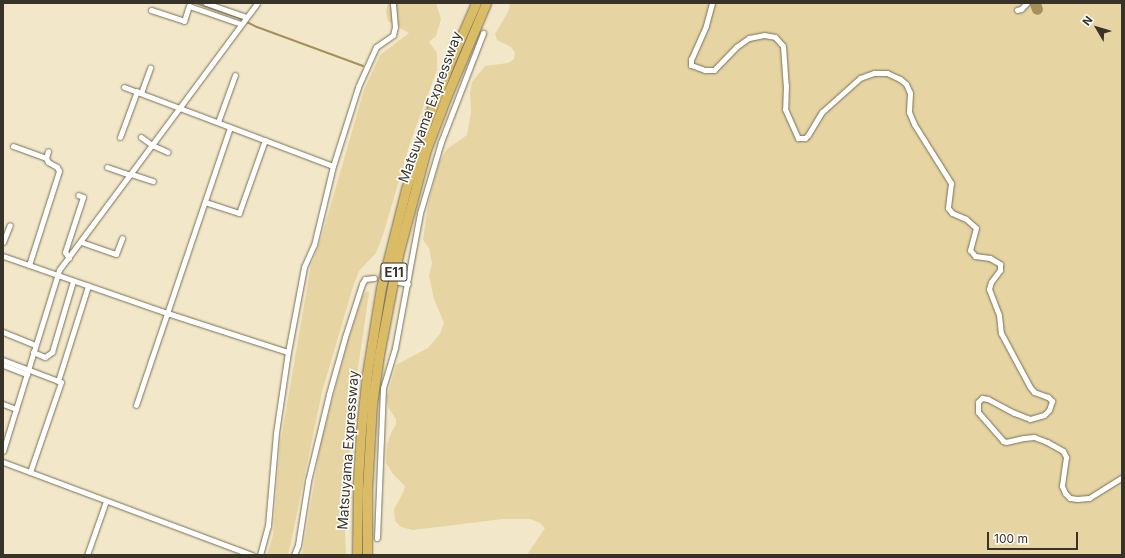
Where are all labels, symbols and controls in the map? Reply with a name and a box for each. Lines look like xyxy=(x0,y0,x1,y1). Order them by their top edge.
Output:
north arrow xyxy=(1077,8,1117,48)
text: N xyxy=(1079,13,1096,28)
street label: Matsuyama Expressway xyxy=(395,29,465,185)
road number: E11 xyxy=(380,261,408,283)
street label: Matsuyama Expressway xyxy=(334,370,362,530)
scale bar xyxy=(989,524,1080,550)
text: 100 m xyxy=(994,531,1028,546)

